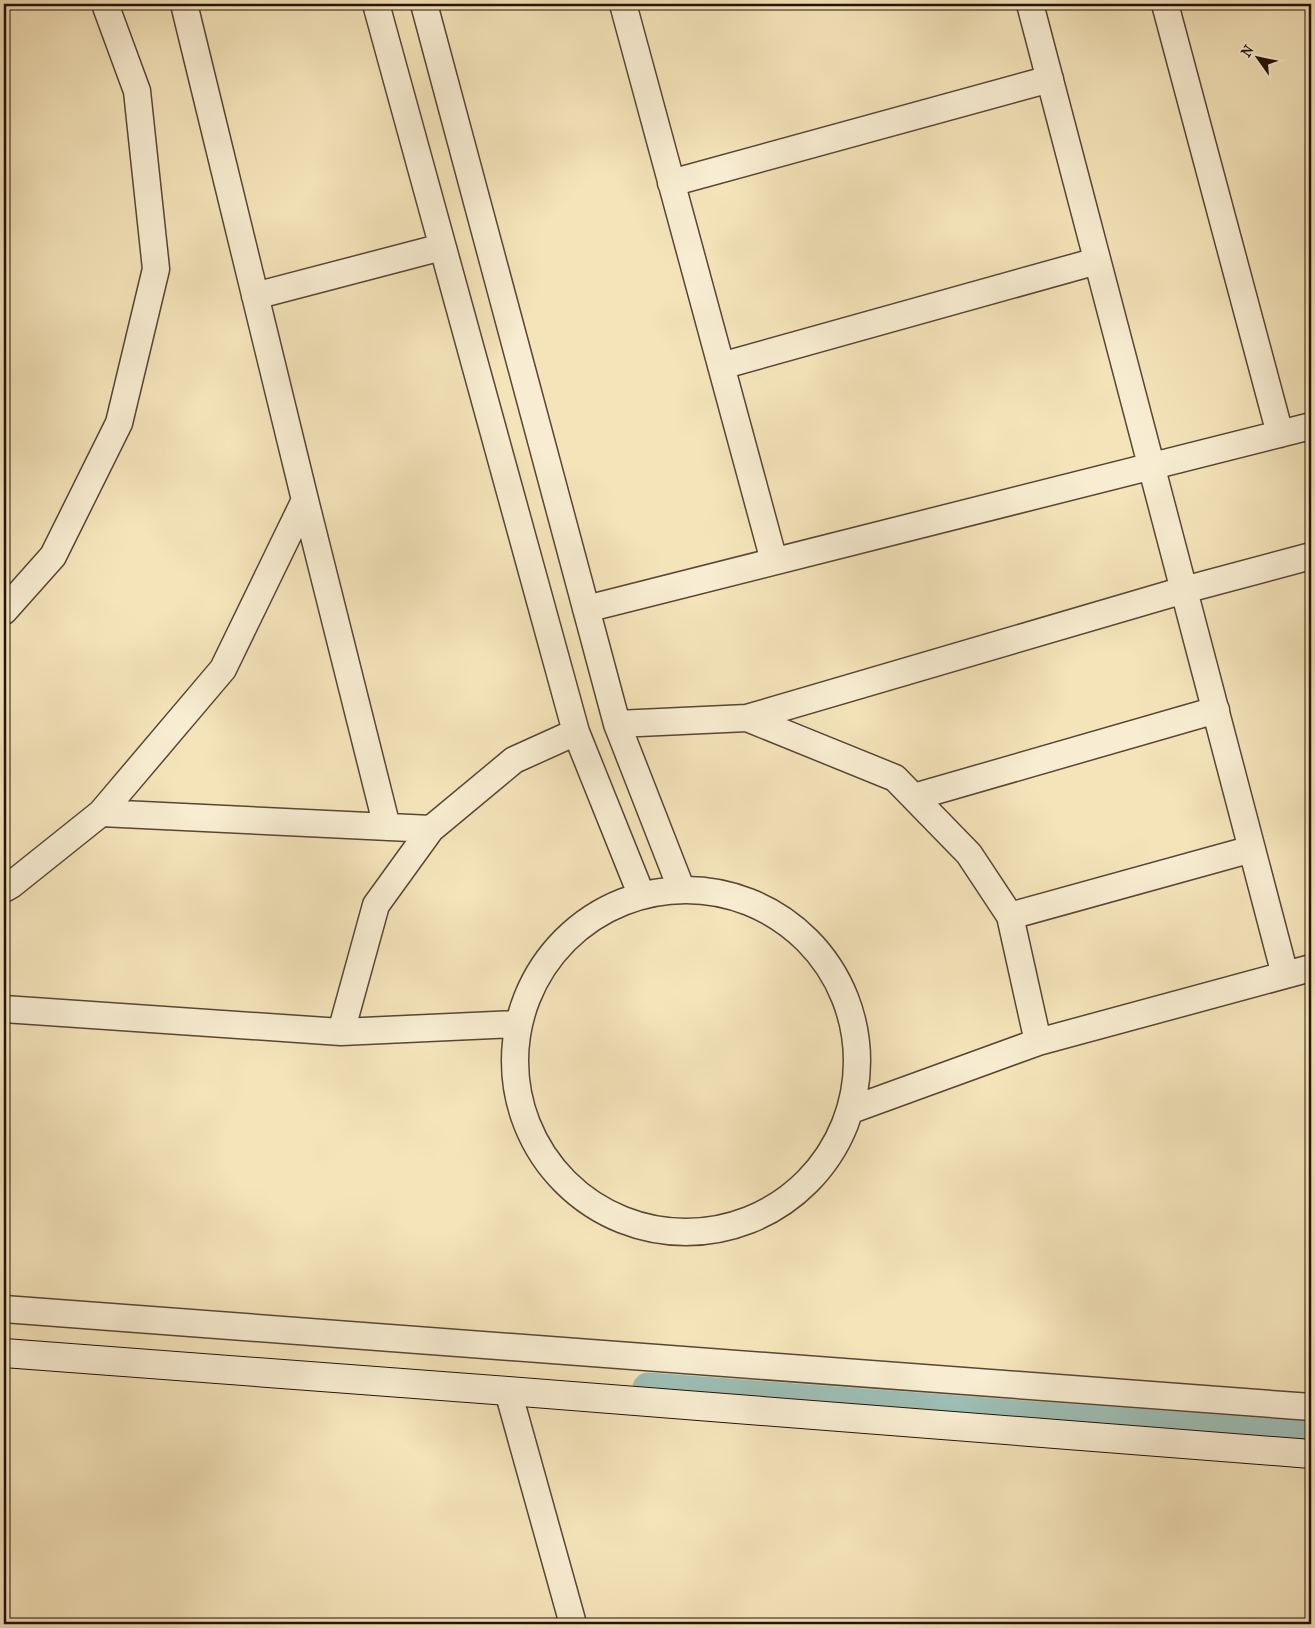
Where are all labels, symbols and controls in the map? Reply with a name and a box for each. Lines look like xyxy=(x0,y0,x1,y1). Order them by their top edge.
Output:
north arrow xyxy=(1232,32,1282,82)
text: N xyxy=(1237,42,1258,60)

